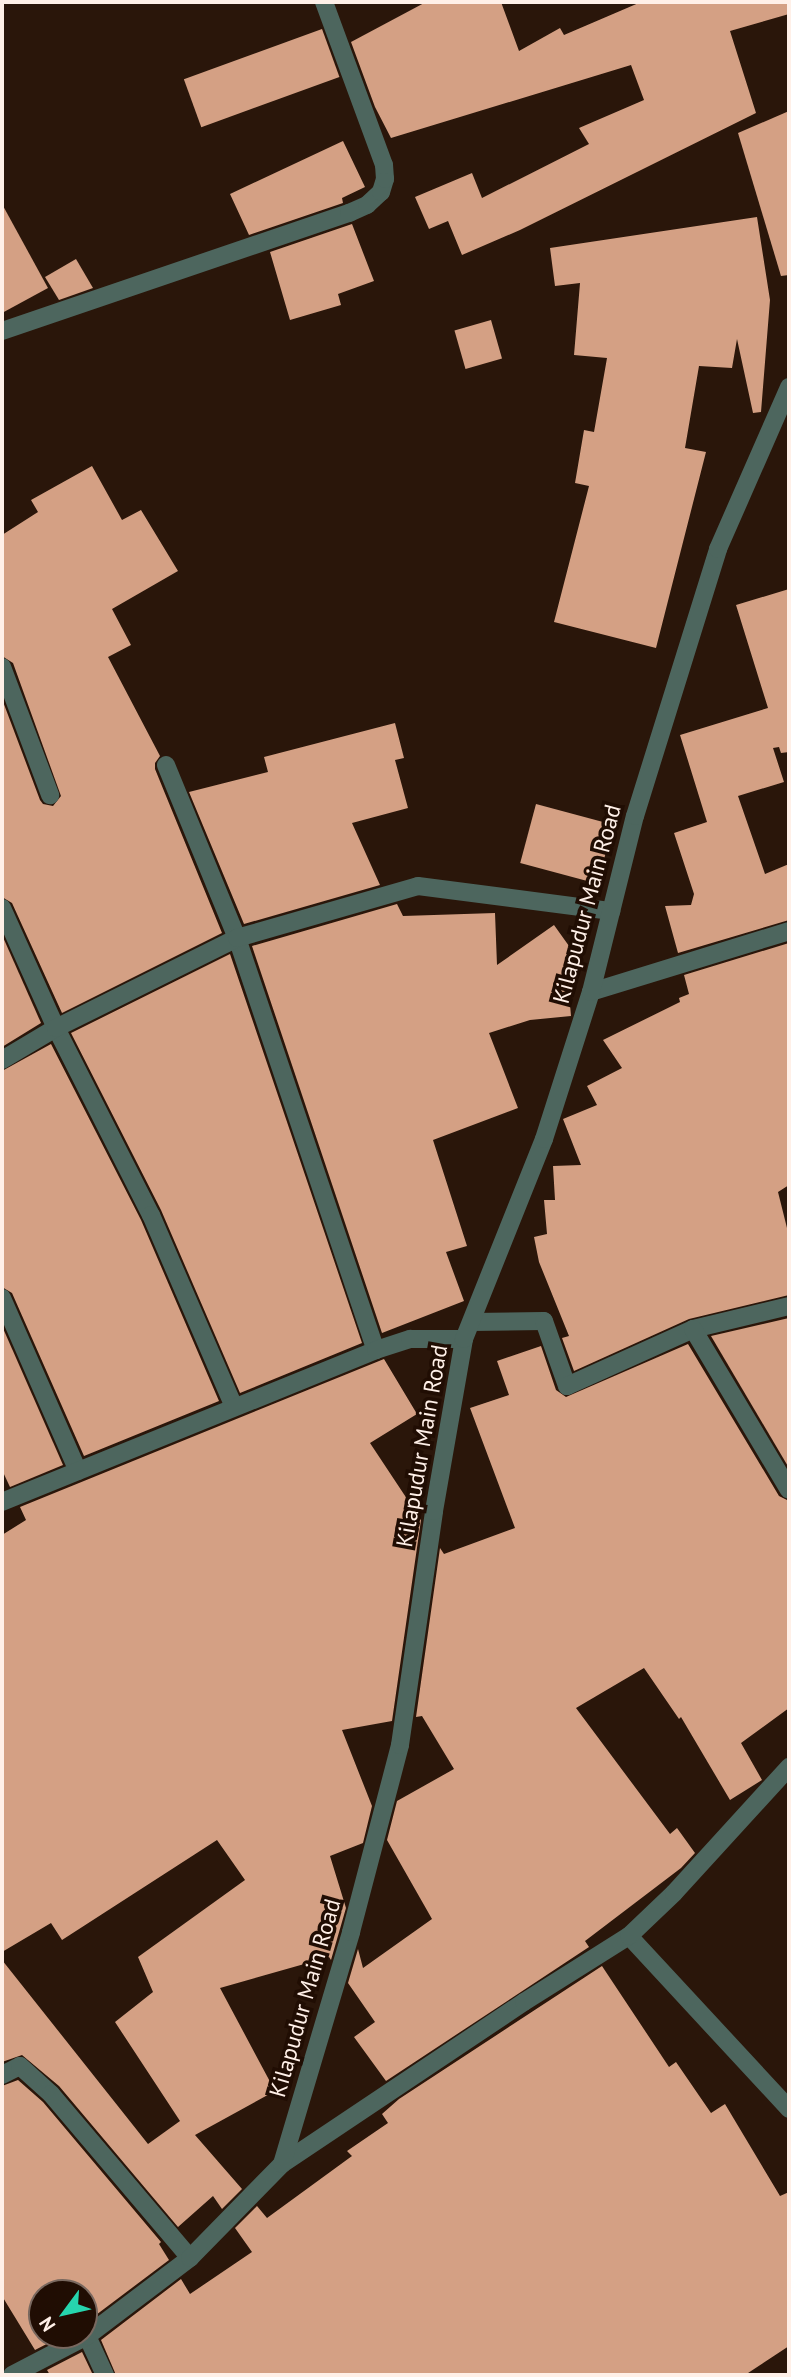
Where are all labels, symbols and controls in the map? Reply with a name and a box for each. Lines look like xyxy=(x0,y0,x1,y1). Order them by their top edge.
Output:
street label: Kilapudur Main Road xyxy=(547,801,627,1007)
street label: Kilapudur Main Road xyxy=(391,1343,453,1549)
street label: Kilapudur Main Road xyxy=(263,1896,347,2100)
north arrow xyxy=(28,2279,98,2349)
text: N xyxy=(34,2313,61,2336)

